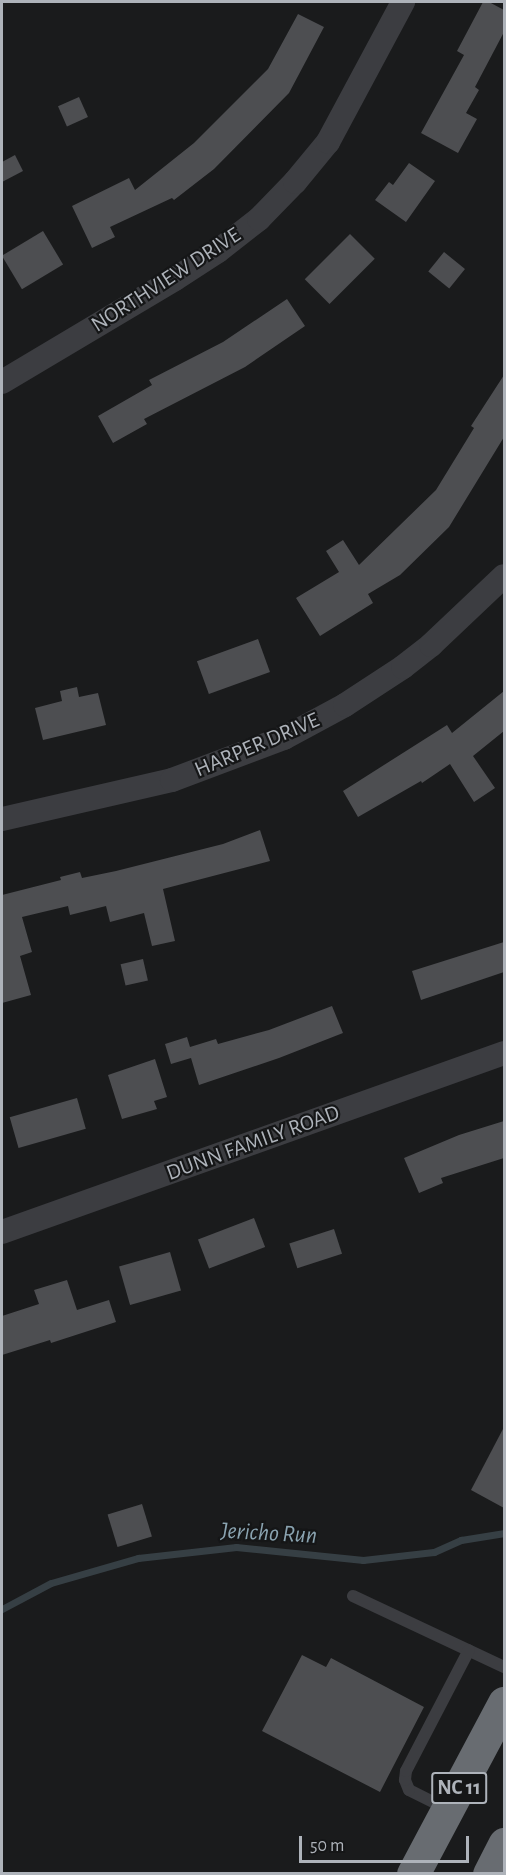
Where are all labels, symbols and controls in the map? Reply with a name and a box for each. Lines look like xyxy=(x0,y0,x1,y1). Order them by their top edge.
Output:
street label: NORTHVIEW DRIVE xyxy=(86,222,246,338)
street label: HARPER DRIVE xyxy=(191,707,323,783)
street label: DUNN FAMILY ROAD xyxy=(163,1099,343,1187)
water label: Jericho Run xyxy=(220,1517,318,1551)
road number: NC 11 xyxy=(430,1770,488,1806)
scale bar xyxy=(302,1824,472,1862)
text: 50 m xyxy=(310,1837,344,1855)

